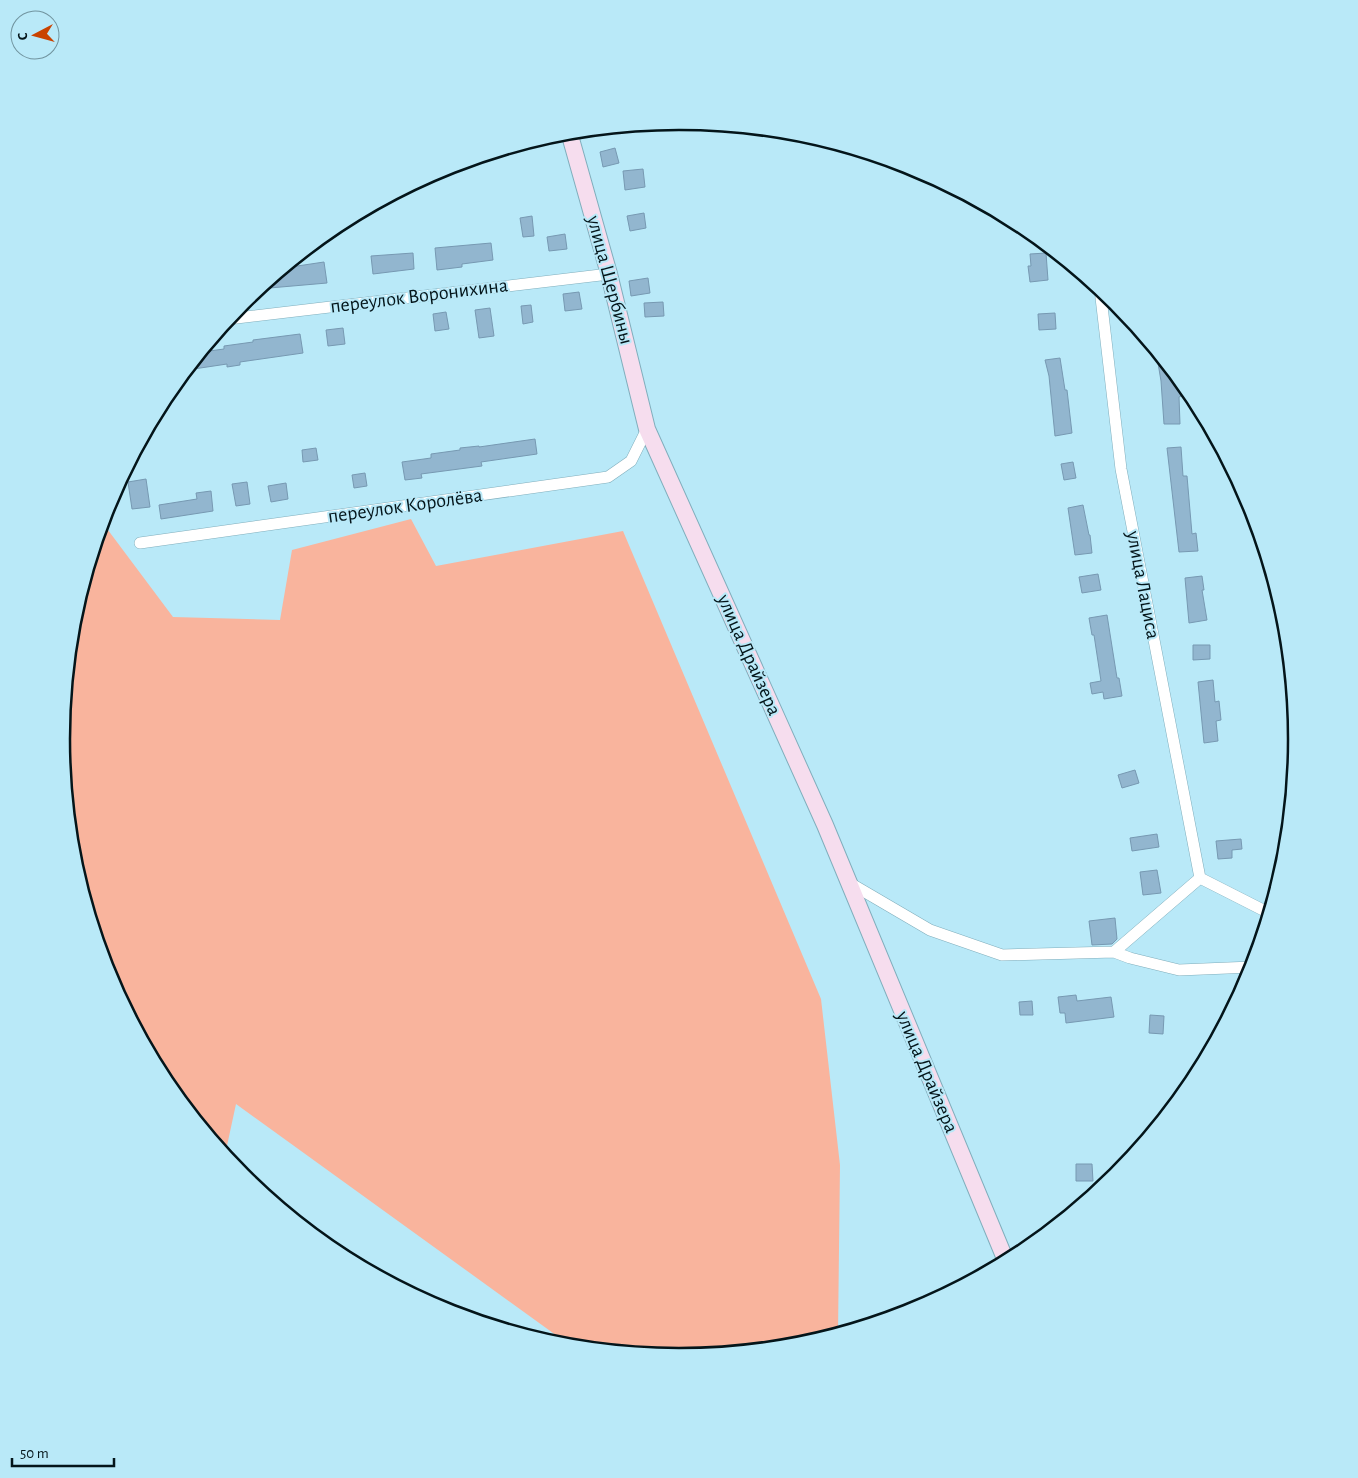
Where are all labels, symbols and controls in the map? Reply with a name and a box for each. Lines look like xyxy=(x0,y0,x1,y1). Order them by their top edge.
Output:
north arrow xyxy=(10,10,60,60)
text: С xyxy=(16,31,30,41)
street label: улица Щербины xyxy=(583,213,637,346)
street label: переулок Воронихина xyxy=(329,275,509,317)
street label: переулок Королёва xyxy=(326,485,484,527)
street label: улица Лациса xyxy=(1123,528,1163,641)
street label: улица Драйзера xyxy=(713,591,785,718)
street label: улица Драйзера xyxy=(892,1007,962,1136)
scale bar xyxy=(12,1436,115,1468)
text: 50 m xyxy=(20,1446,49,1461)

